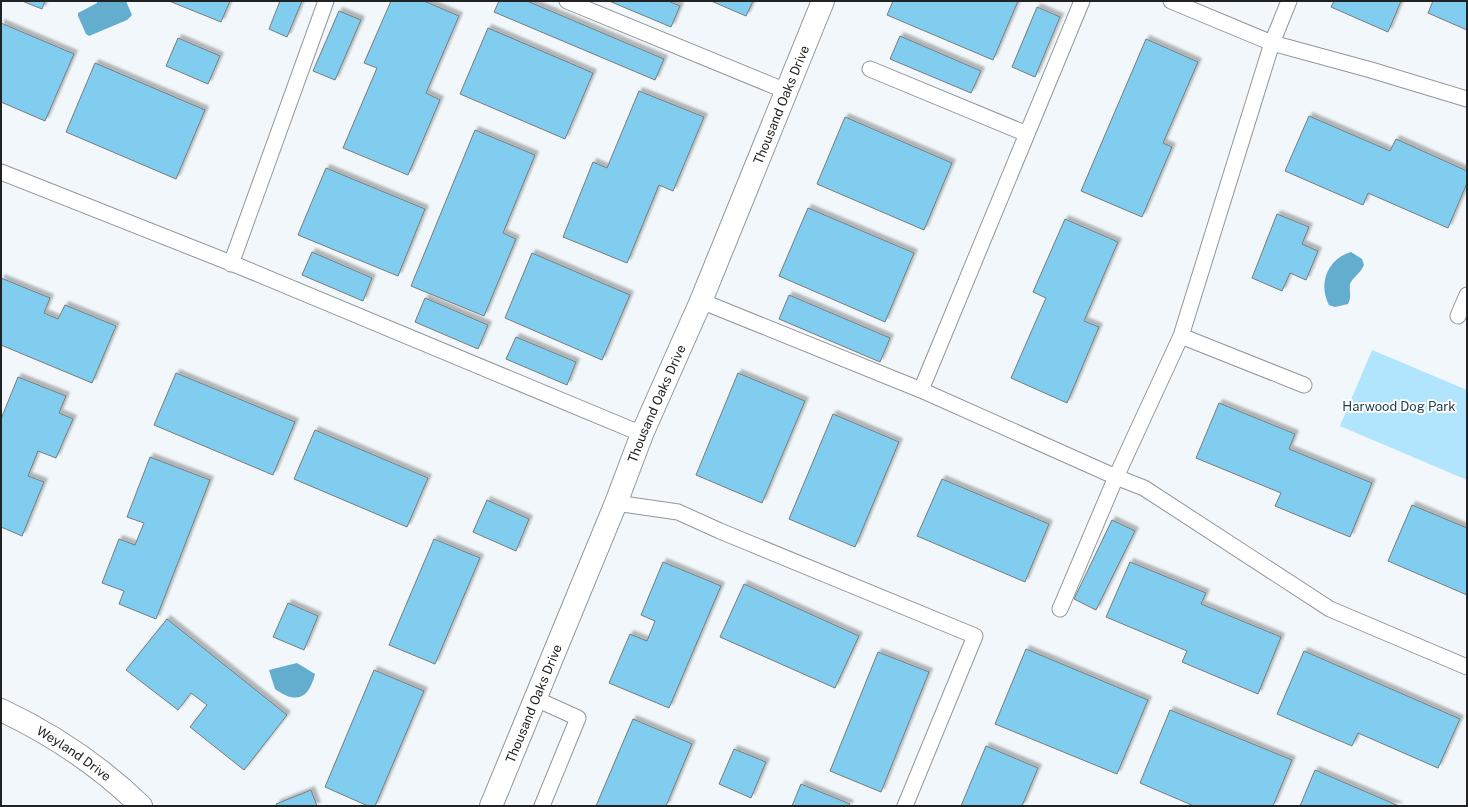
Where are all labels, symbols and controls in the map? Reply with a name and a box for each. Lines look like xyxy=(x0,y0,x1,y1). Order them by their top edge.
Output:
street label: Thousand Oaks Drive xyxy=(750,43,812,166)
street label: Thousand Oaks Drive xyxy=(625,342,689,465)
park label: Harwood Dog Park xyxy=(1342,399,1456,414)
street label: Thousand Oaks Drive xyxy=(503,642,565,765)
street label: Weyland Drive xyxy=(34,723,114,784)

